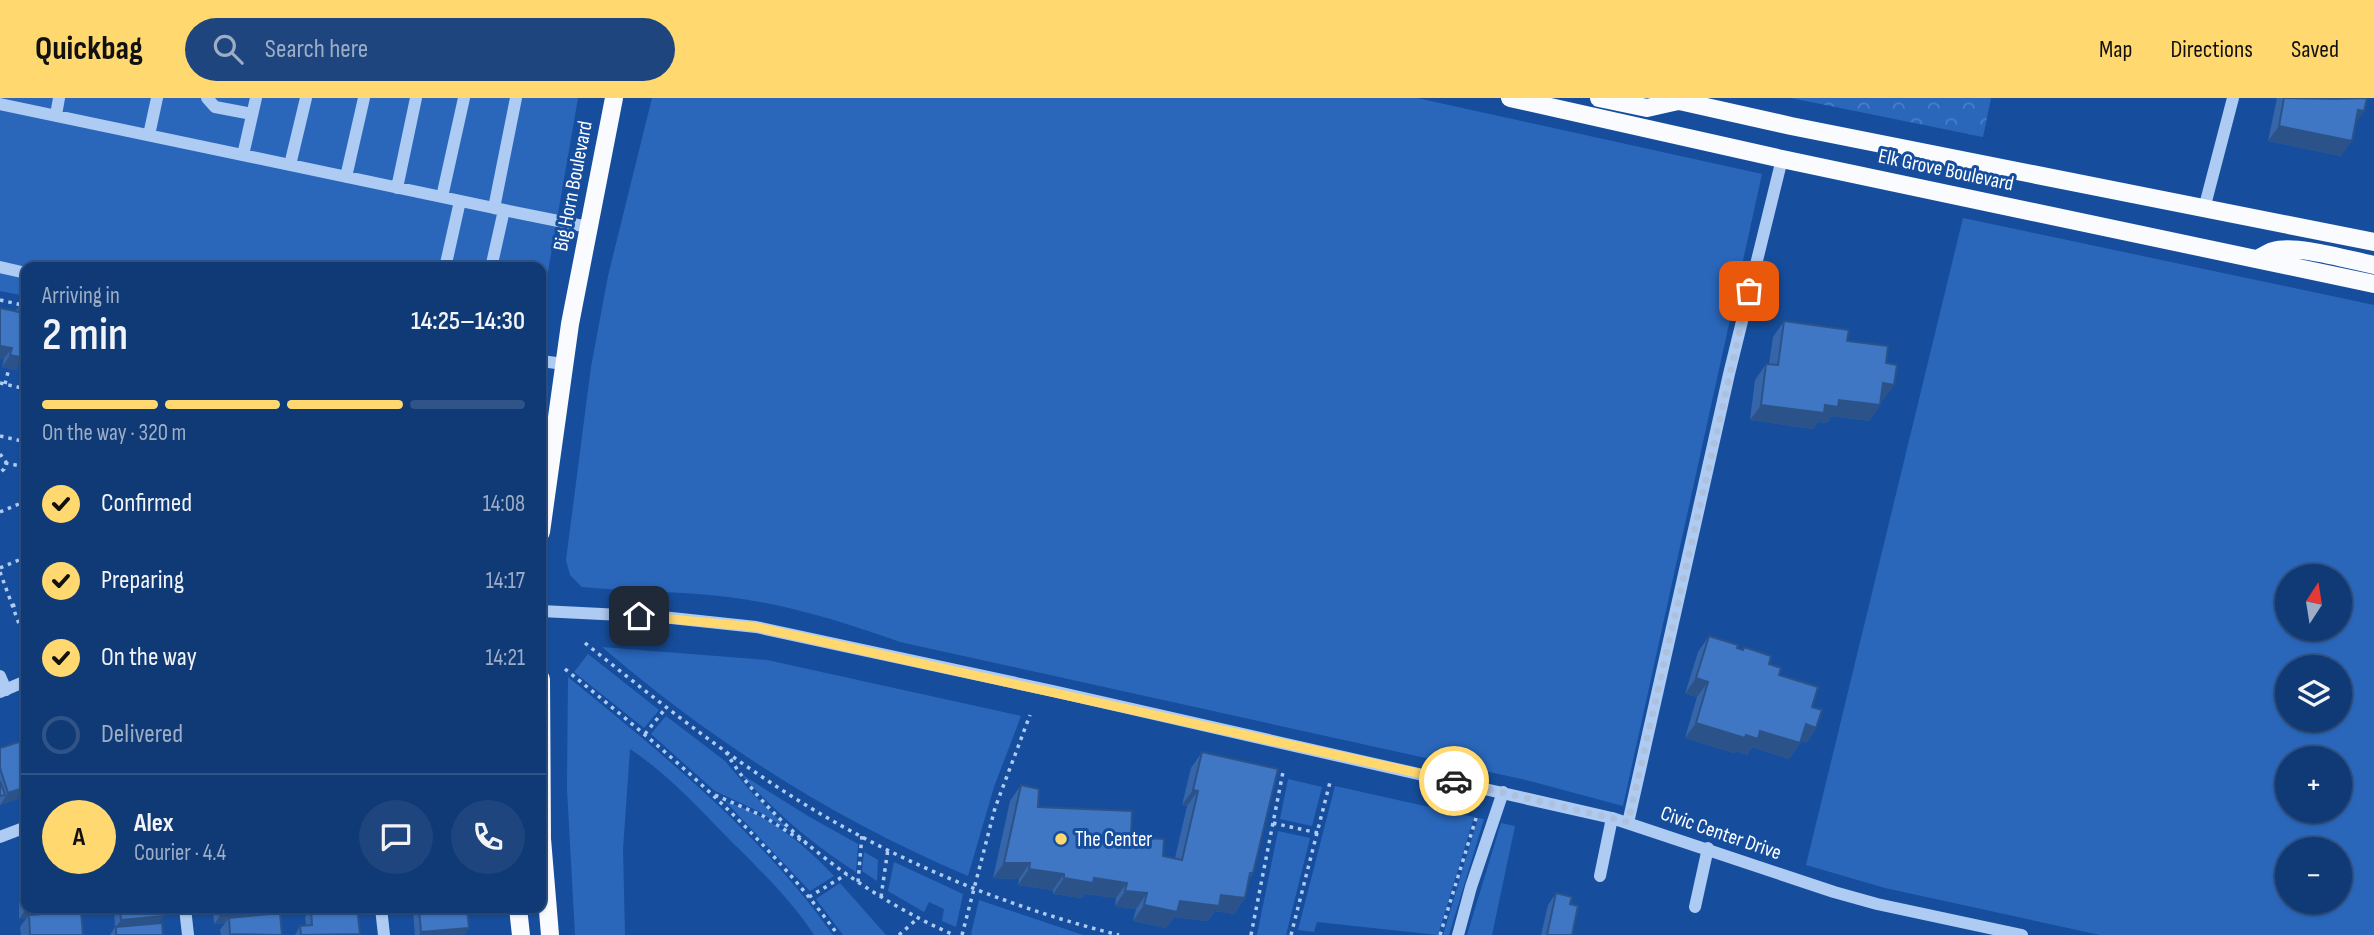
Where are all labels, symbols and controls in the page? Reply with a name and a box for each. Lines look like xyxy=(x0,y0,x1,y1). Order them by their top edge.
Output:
search box xyxy=(185,18,675,81)
text: Quickbag xyxy=(35,29,143,69)
icon: search xyxy=(209,30,247,68)
text: Search here xyxy=(265,34,368,65)
text: Map xyxy=(2099,35,2132,64)
text: Directions xyxy=(2170,35,2253,64)
text: Saved xyxy=(2291,35,2339,64)
street label: Big Horn Boulevard xyxy=(548,119,598,253)
street label: Elk Grove Boulevard xyxy=(1876,143,2016,197)
pin xyxy=(1719,261,1779,321)
icon: bag xyxy=(1730,272,1768,310)
text: Arriving in xyxy=(42,282,120,310)
text: 14:25–14:30 xyxy=(411,306,525,337)
text: 2 min xyxy=(42,308,128,363)
text: On the way · 320 m xyxy=(42,419,186,447)
icon: check xyxy=(42,485,80,523)
text: Confirmed xyxy=(101,488,192,519)
text: 14:08 xyxy=(483,490,525,518)
icon: check xyxy=(42,562,80,600)
north arrow xyxy=(2275,564,2352,640)
map controls xyxy=(2275,564,2352,914)
text: Preparing xyxy=(101,565,184,596)
text: 14:17 xyxy=(486,567,525,595)
pin xyxy=(609,586,669,646)
icon: home xyxy=(620,597,658,635)
icon: check xyxy=(42,639,80,677)
text: On the way xyxy=(101,642,197,673)
text: 14:21 xyxy=(485,644,525,672)
button: layers xyxy=(2275,655,2352,732)
text: Delivered xyxy=(101,719,183,750)
courier xyxy=(1419,746,1489,816)
button: + xyxy=(2275,746,2352,823)
icon: car xyxy=(1435,762,1473,800)
button: chat xyxy=(359,800,433,874)
button: phone xyxy=(451,800,525,874)
street label: Civic Center Drive xyxy=(1657,801,1785,865)
text: Alex xyxy=(134,808,174,839)
text: A xyxy=(73,822,85,853)
place label: The Center xyxy=(1075,827,1152,852)
marker: The Center xyxy=(1053,831,1069,847)
button: − xyxy=(2275,837,2352,914)
text: Courier · 4.4 xyxy=(134,839,226,867)

